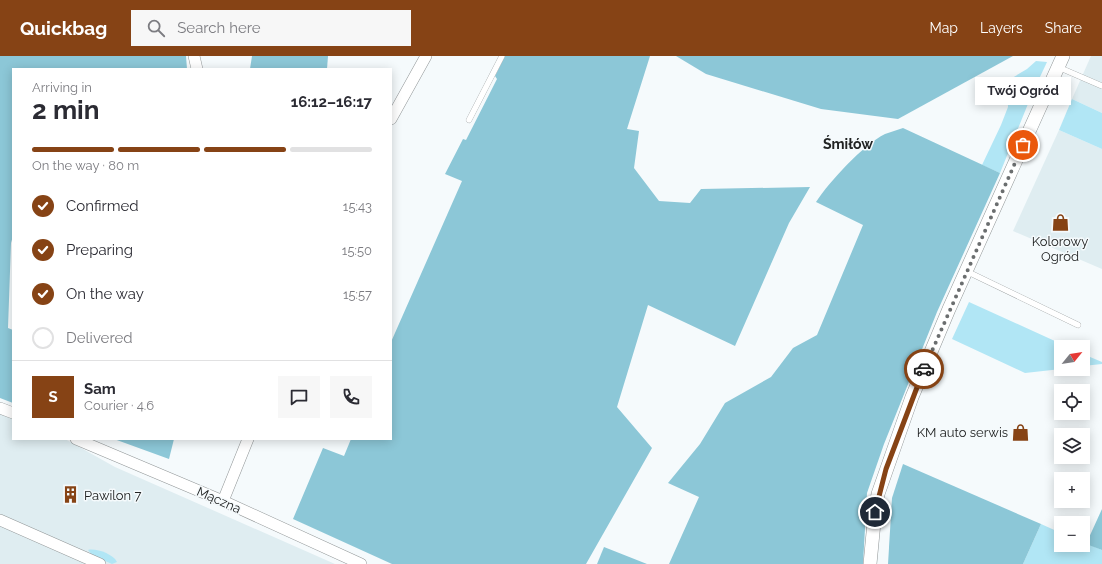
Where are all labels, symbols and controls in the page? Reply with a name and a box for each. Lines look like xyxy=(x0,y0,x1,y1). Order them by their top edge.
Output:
search box xyxy=(131,10,411,46)
text: Quickbag xyxy=(20,17,107,39)
icon: search xyxy=(145,17,167,39)
text: Search here xyxy=(177,19,261,37)
text: Map xyxy=(930,20,958,36)
text: Layers xyxy=(980,20,1023,36)
text: Share xyxy=(1045,20,1082,36)
callout: Twój Ogród xyxy=(975,77,1071,105)
text: Arriving in xyxy=(32,80,92,95)
text: Twój Ogród xyxy=(987,83,1059,98)
text: 16:12–16:17 xyxy=(291,93,372,111)
text: 2 min xyxy=(32,95,99,125)
pin xyxy=(1006,128,1040,162)
icon: bag xyxy=(1012,134,1034,156)
district label: Śmiłów xyxy=(823,135,873,152)
text: On the way · 80 m xyxy=(32,158,139,173)
icon: check xyxy=(32,195,54,217)
text: Confirmed xyxy=(66,197,139,215)
text: 15:43 xyxy=(343,199,372,214)
shop icon: Kolorowy Ogród xyxy=(1050,212,1070,232)
place label: Kolorowy Ogród xyxy=(1032,234,1088,264)
icon: check xyxy=(32,239,54,261)
text: Preparing xyxy=(66,241,133,259)
text: 15:50 xyxy=(342,243,372,258)
icon: check xyxy=(32,283,54,305)
text: On the way xyxy=(66,285,144,303)
text: 15:57 xyxy=(343,287,372,302)
text: Delivered xyxy=(66,329,133,347)
north arrow xyxy=(1054,340,1090,376)
map controls xyxy=(1054,340,1090,552)
courier xyxy=(904,349,944,389)
icon: car xyxy=(913,358,935,380)
button: chat xyxy=(278,376,320,418)
button: phone xyxy=(330,376,372,418)
text: Sam xyxy=(84,380,116,398)
button: locate xyxy=(1054,384,1090,420)
text: S xyxy=(48,388,58,406)
text: Courier · 4.6 xyxy=(84,398,154,413)
shop icon: KM auto serwis xyxy=(1011,422,1031,442)
place label: KM auto serwis xyxy=(917,425,1008,440)
button: layers xyxy=(1054,428,1090,464)
button: + xyxy=(1054,472,1090,508)
street label: Mączna xyxy=(195,484,243,516)
building icon: Pawilon 7 xyxy=(61,485,81,505)
place label: Pawilon 7 xyxy=(84,488,141,503)
pin xyxy=(858,495,892,529)
icon: home xyxy=(864,501,886,523)
button: − xyxy=(1054,516,1090,552)

